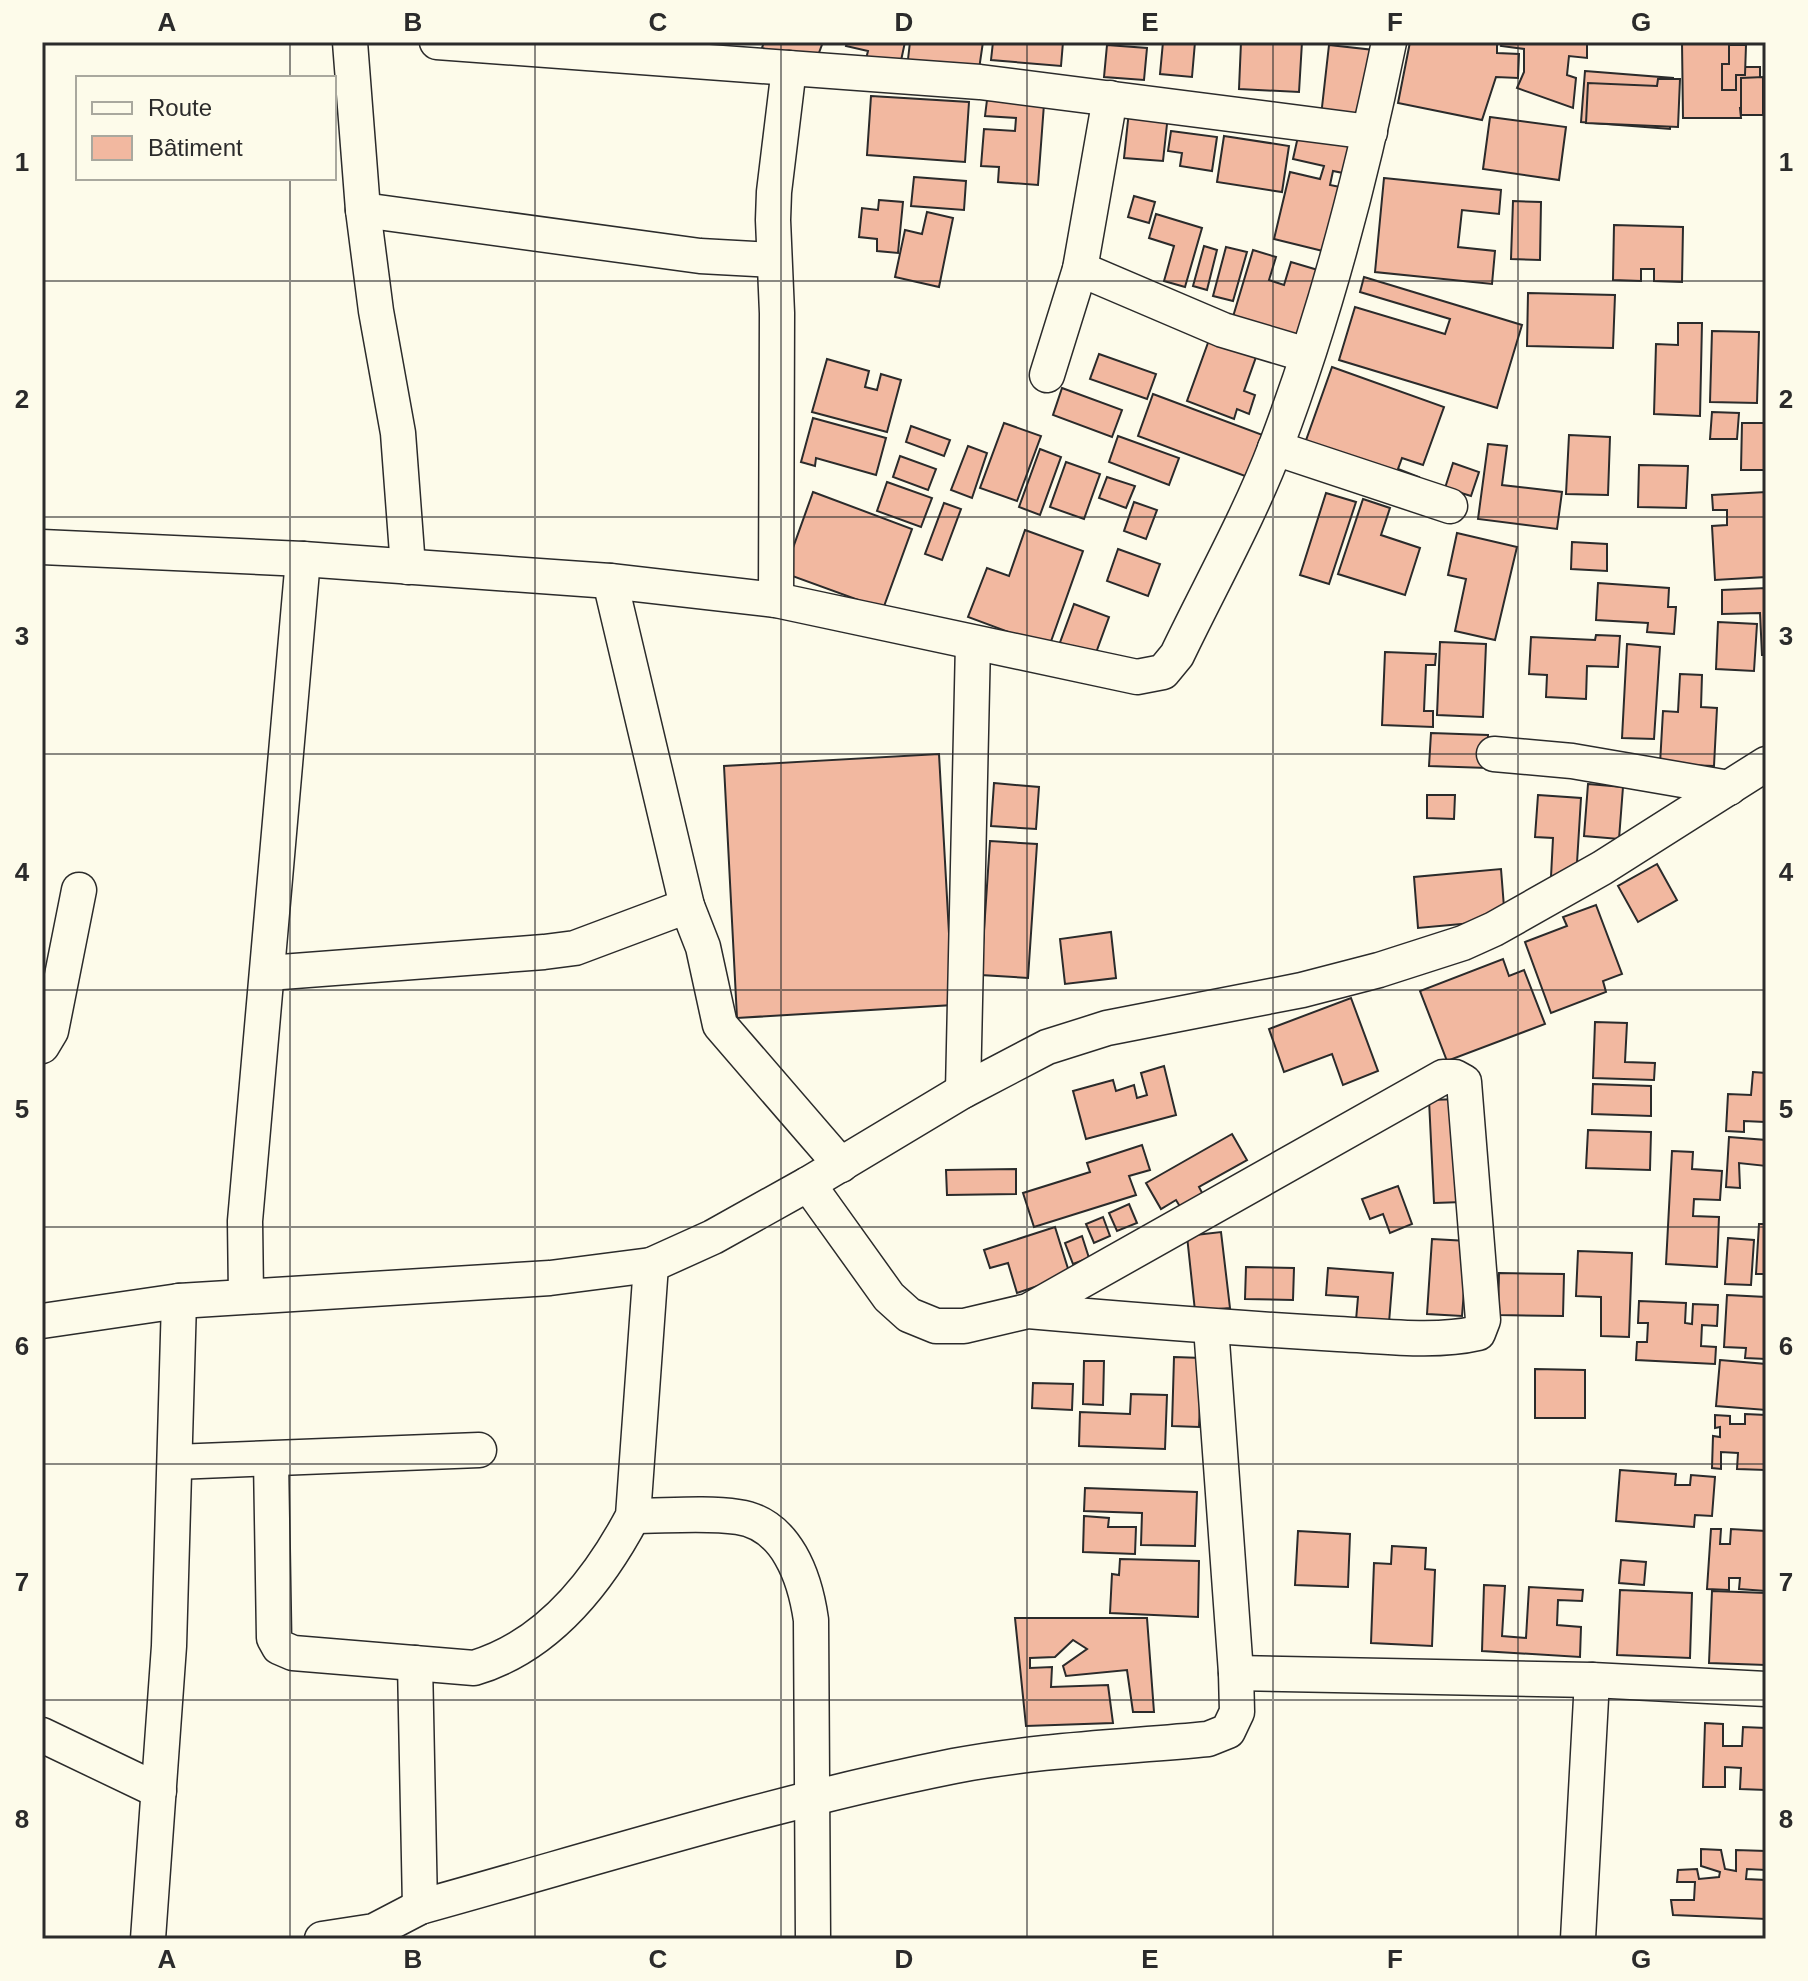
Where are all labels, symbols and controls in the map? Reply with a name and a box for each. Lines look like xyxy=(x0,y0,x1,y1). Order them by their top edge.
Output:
text: A xyxy=(158,7,177,37)
text: B xyxy=(404,7,422,37)
text: C xyxy=(649,7,668,37)
text: D xyxy=(895,7,913,37)
text: E xyxy=(1141,7,1159,37)
text: F xyxy=(1387,7,1403,37)
text: G xyxy=(1631,7,1651,37)
legend xyxy=(76,76,336,180)
text: Route xyxy=(148,94,212,121)
text: Bâtiment xyxy=(148,134,243,161)
text: 1 xyxy=(15,147,29,177)
text: 1 xyxy=(1779,147,1793,177)
text: 2 xyxy=(15,384,29,414)
text: 2 xyxy=(1779,384,1793,414)
text: 3 xyxy=(15,621,29,651)
text: 3 xyxy=(1779,621,1793,651)
text: 4 xyxy=(15,857,30,887)
text: 4 xyxy=(1779,857,1794,887)
text: 5 xyxy=(15,1094,29,1124)
text: 5 xyxy=(1779,1094,1793,1124)
text: 6 xyxy=(15,1331,29,1361)
text: 6 xyxy=(1779,1331,1793,1361)
text: 7 xyxy=(15,1567,29,1597)
text: 7 xyxy=(1779,1567,1793,1597)
text: 8 xyxy=(15,1804,29,1834)
text: 8 xyxy=(1779,1804,1793,1834)
text: A xyxy=(158,1944,177,1974)
text: B xyxy=(404,1944,422,1974)
text: C xyxy=(649,1944,668,1974)
text: D xyxy=(895,1944,913,1974)
text: E xyxy=(1141,1944,1159,1974)
text: F xyxy=(1387,1944,1403,1974)
text: G xyxy=(1631,1944,1651,1974)

